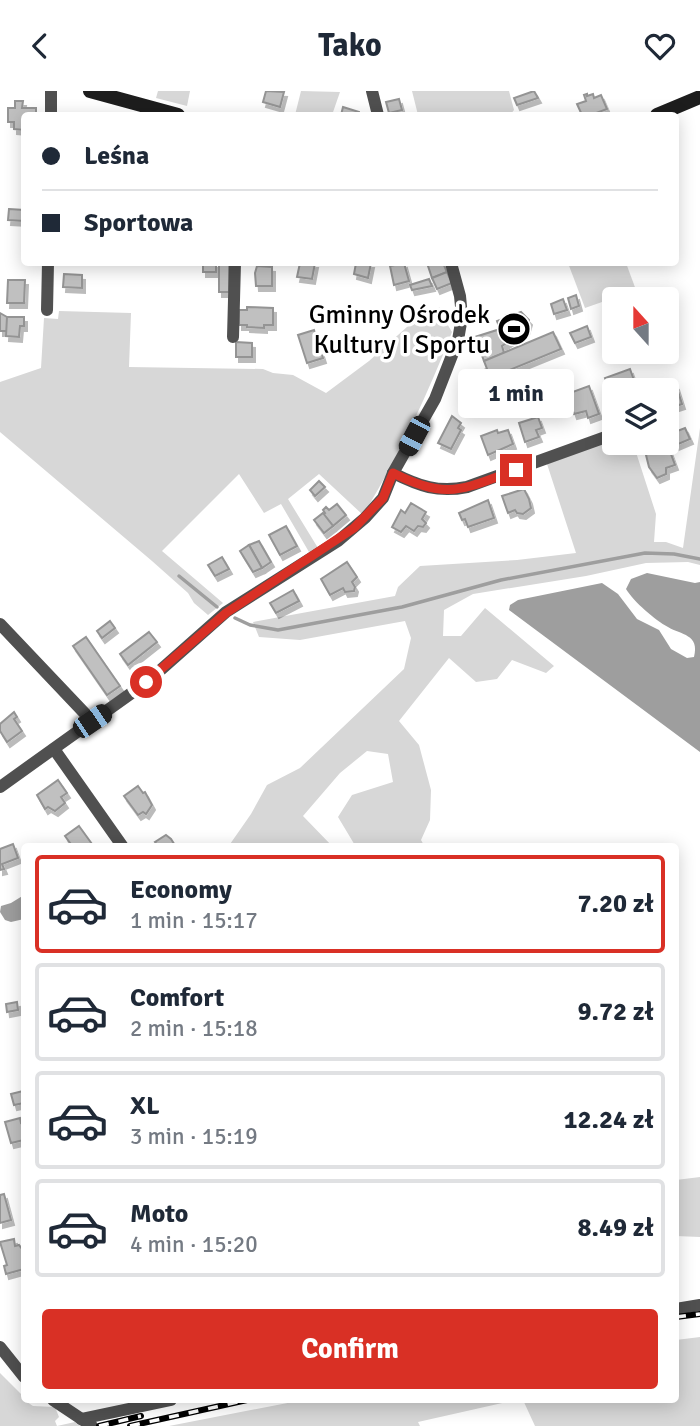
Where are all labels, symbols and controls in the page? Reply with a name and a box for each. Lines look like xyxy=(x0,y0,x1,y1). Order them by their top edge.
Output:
text: Tako xyxy=(318,26,382,65)
icon: back xyxy=(21,27,59,65)
icon: heart xyxy=(641,27,679,65)
text: Leśna xyxy=(84,140,149,172)
text: Sportowa xyxy=(84,207,193,239)
north arrow xyxy=(602,287,679,364)
map controls xyxy=(602,287,679,455)
place label: Gminny Ośrodek Kultury I Sportu xyxy=(309,299,490,361)
sports icon: Gminny Ośrodek Kultury I Sportu xyxy=(495,310,533,348)
callout: 1 min xyxy=(458,369,574,417)
button: layers xyxy=(602,378,679,455)
text: 1 min xyxy=(488,379,544,408)
car xyxy=(395,413,434,459)
route end xyxy=(500,454,532,486)
route start xyxy=(130,666,162,698)
car xyxy=(69,701,116,741)
icon: car xyxy=(46,873,109,936)
text: Economy xyxy=(130,874,232,906)
text: 7.20 zł xyxy=(578,888,654,920)
text: 1 min · 15:17 xyxy=(130,906,258,935)
icon: car xyxy=(46,981,109,1044)
text: Comfort xyxy=(130,982,224,1014)
text: 9.72 zł xyxy=(578,996,654,1028)
text: 2 min · 15:18 xyxy=(130,1014,258,1043)
icon: car xyxy=(46,1089,109,1152)
text: XL xyxy=(130,1090,160,1122)
text: 12.24 zł xyxy=(563,1104,654,1136)
text: 3 min · 15:19 xyxy=(130,1122,258,1151)
icon: car xyxy=(46,1197,109,1260)
text: Moto xyxy=(130,1198,188,1230)
text: 8.49 zł xyxy=(578,1212,654,1244)
text: 4 min · 15:20 xyxy=(130,1230,258,1259)
button: Confirm xyxy=(42,1309,658,1389)

